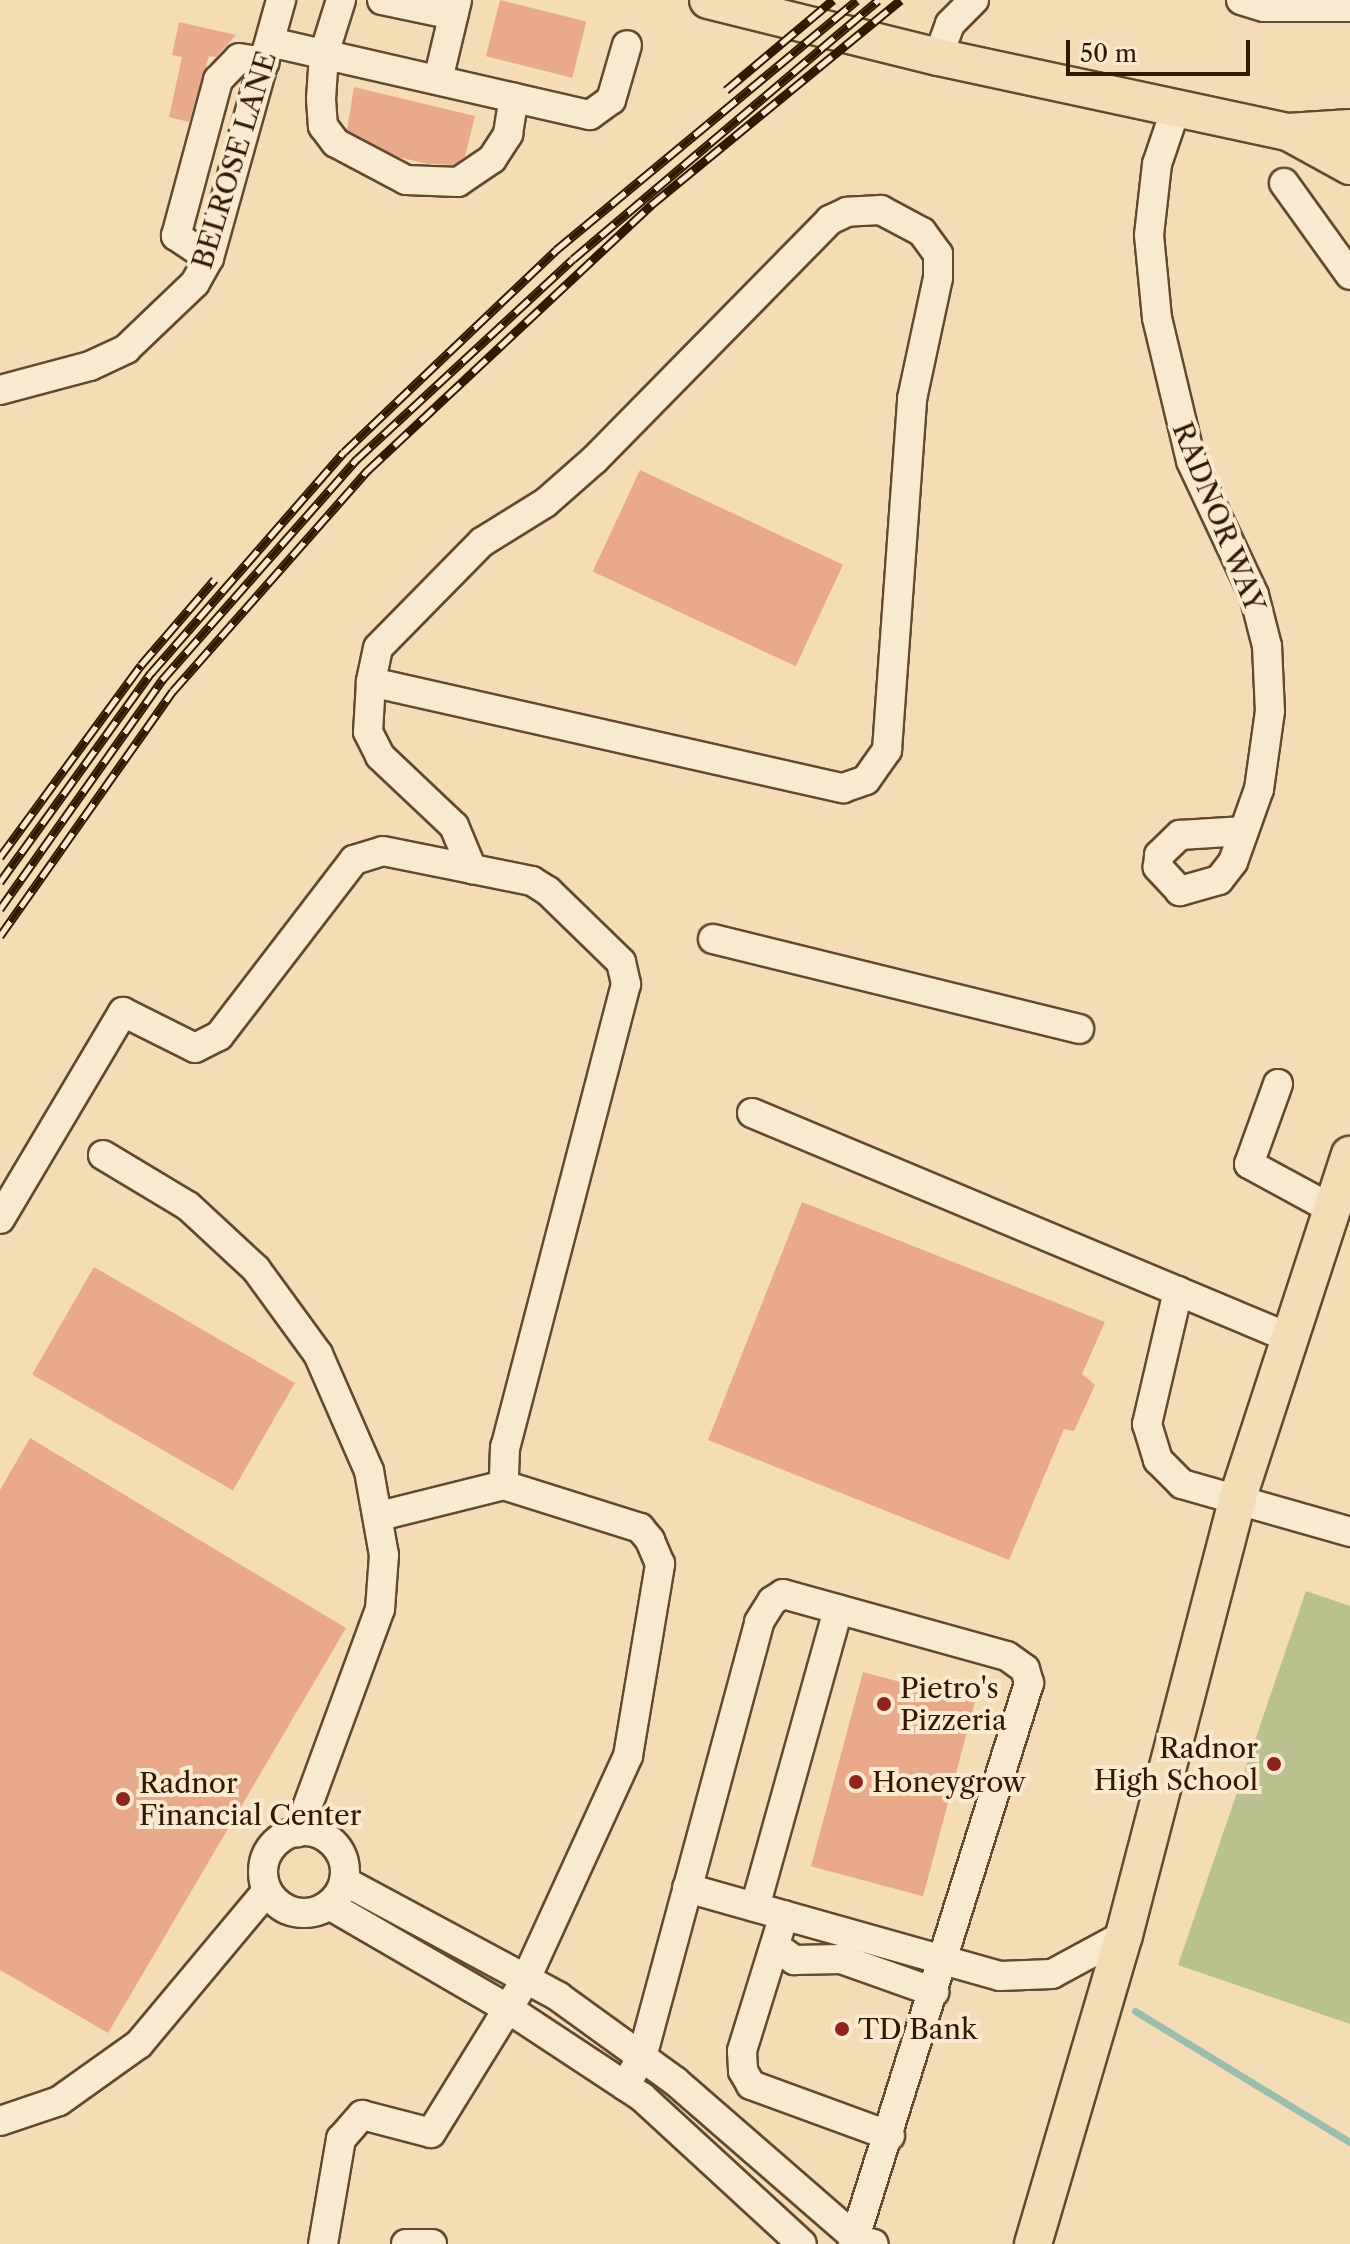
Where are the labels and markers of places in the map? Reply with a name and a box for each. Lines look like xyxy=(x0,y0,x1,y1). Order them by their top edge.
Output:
place label: Pietro's Pizzeria xyxy=(900,1671,1007,1737)
marker: Pietro's Pizzeria xyxy=(875,1695,893,1713)
place label: Radnor High School xyxy=(1094,1731,1258,1797)
marker: Radnor High School xyxy=(1265,1755,1283,1773)
place label: Honeygrow xyxy=(872,1765,1026,1799)
place label: Radnor Financial Center xyxy=(139,1766,361,1832)
marker: Honeygrow xyxy=(847,1773,865,1791)
marker: Radnor Financial Center xyxy=(114,1790,132,1808)
place label: TD Bank xyxy=(858,2012,977,2046)
marker: TD Bank xyxy=(833,2020,851,2038)

